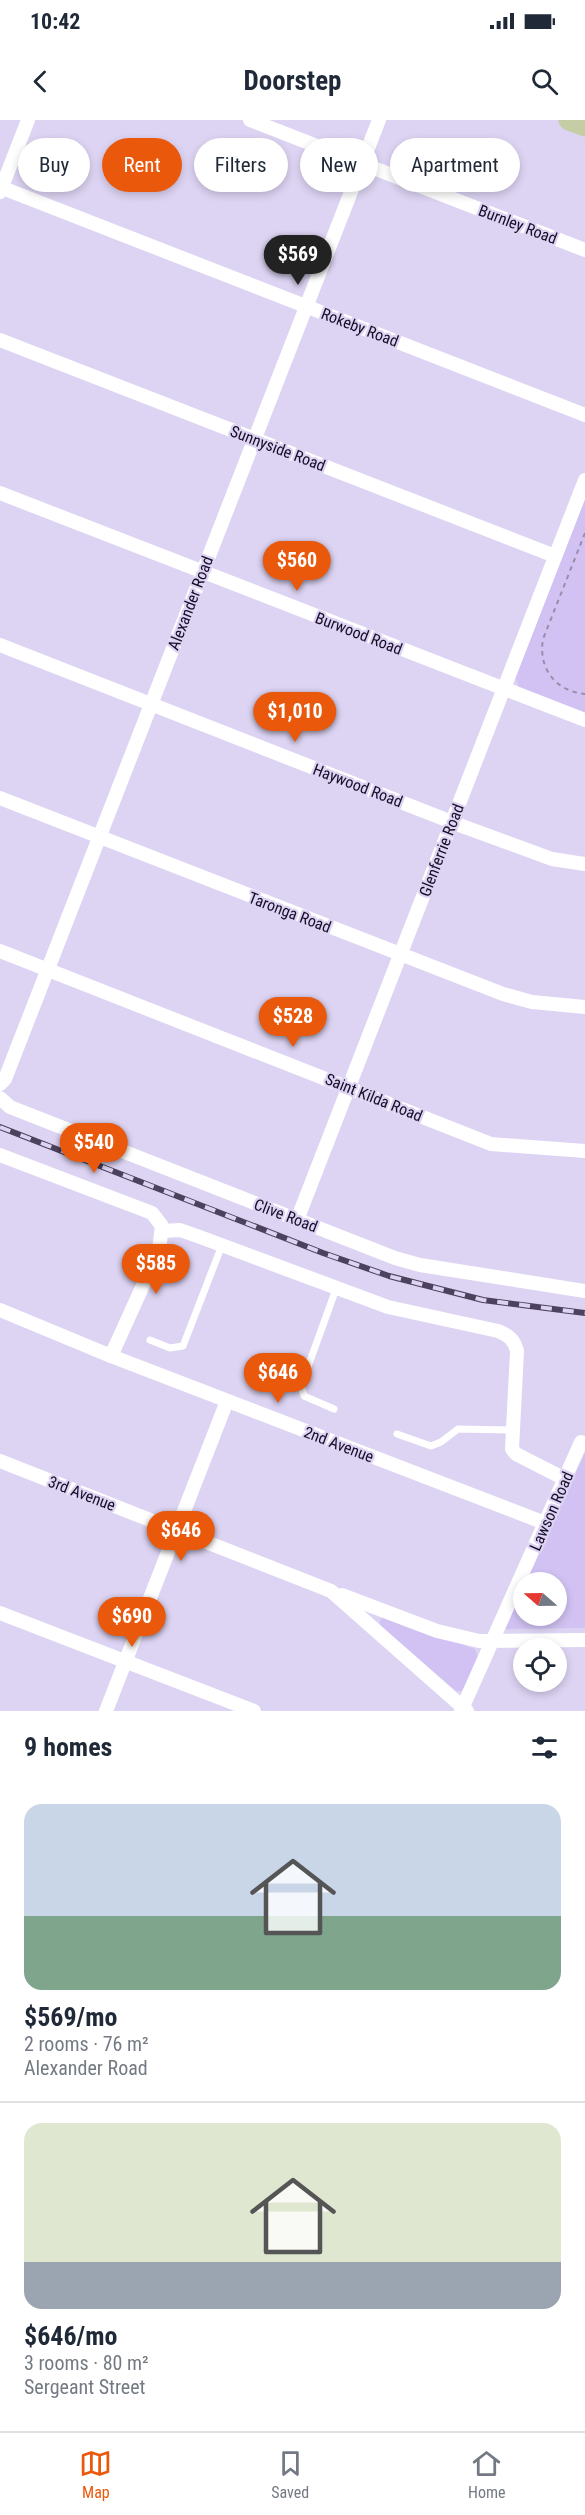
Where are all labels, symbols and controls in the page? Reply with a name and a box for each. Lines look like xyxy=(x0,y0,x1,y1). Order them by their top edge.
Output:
text: 10:42 xyxy=(30,9,81,34)
icon: back xyxy=(24,65,57,98)
text: Doorstep xyxy=(244,65,341,97)
icon: search xyxy=(528,65,561,98)
chip: Buy xyxy=(18,138,90,192)
chip: Rent xyxy=(102,138,182,192)
chip: Filters xyxy=(194,138,288,192)
chip: New xyxy=(300,138,378,192)
chip: Apartment xyxy=(390,138,520,192)
street label: Burnley Road xyxy=(476,201,560,248)
pin: $569 xyxy=(262,235,334,286)
text: $569 xyxy=(278,242,318,266)
street label: Rokeby Road xyxy=(318,304,401,351)
street label: Sunnyside Road xyxy=(228,422,328,475)
pin: $560 xyxy=(261,541,333,592)
text: $560 xyxy=(277,548,317,572)
street label: Alexander Road xyxy=(164,554,217,653)
street label: Burwood Road xyxy=(313,608,405,659)
pin: $1,010 xyxy=(246,692,344,743)
text: $1,010 xyxy=(267,699,323,723)
street label: Haywood Road xyxy=(310,760,405,811)
street label: Glenferrie Road xyxy=(415,801,468,899)
street label: Taronga Road xyxy=(246,888,334,937)
pin: $528 xyxy=(257,997,329,1048)
text: $528 xyxy=(273,1004,313,1028)
street label: Saint Kilda Road xyxy=(322,1069,425,1126)
pin: $540 xyxy=(58,1123,130,1174)
text: $540 xyxy=(74,1130,114,1154)
street label: Clive Road xyxy=(251,1195,320,1236)
pin: $585 xyxy=(120,1244,192,1295)
text: $585 xyxy=(136,1251,176,1275)
pin: $646 xyxy=(242,1353,314,1404)
text: $646 xyxy=(258,1360,298,1384)
street label: 2nd Avenue xyxy=(301,1422,376,1466)
street label: Lawson Road xyxy=(526,1469,577,1554)
street label: 3rd Avenue xyxy=(46,1472,118,1515)
pin: $646 xyxy=(145,1511,217,1562)
text: $646 xyxy=(161,1518,201,1542)
north arrow xyxy=(513,1572,567,1626)
map controls xyxy=(513,1572,567,1692)
pin: $690 xyxy=(96,1597,168,1648)
text: $690 xyxy=(112,1604,152,1628)
button: locate xyxy=(513,1638,567,1692)
icon: filters xyxy=(528,1731,561,1764)
text: 9 homes xyxy=(24,1732,112,1762)
icon: home xyxy=(239,1843,347,1951)
text: $569/mo xyxy=(24,2002,117,2032)
text: 2 rooms · 76 m² xyxy=(24,2032,149,2056)
text: Alexander Road xyxy=(24,2056,148,2080)
icon: home xyxy=(239,2162,347,2270)
text: $646/mo xyxy=(24,2321,117,2351)
text: 3 rooms · 80 m² xyxy=(24,2351,149,2375)
text: Sergeant Street xyxy=(24,2375,146,2399)
tab: Map xyxy=(79,2447,112,2502)
tab: Saved xyxy=(271,2447,309,2502)
tab: Home xyxy=(468,2447,506,2502)

